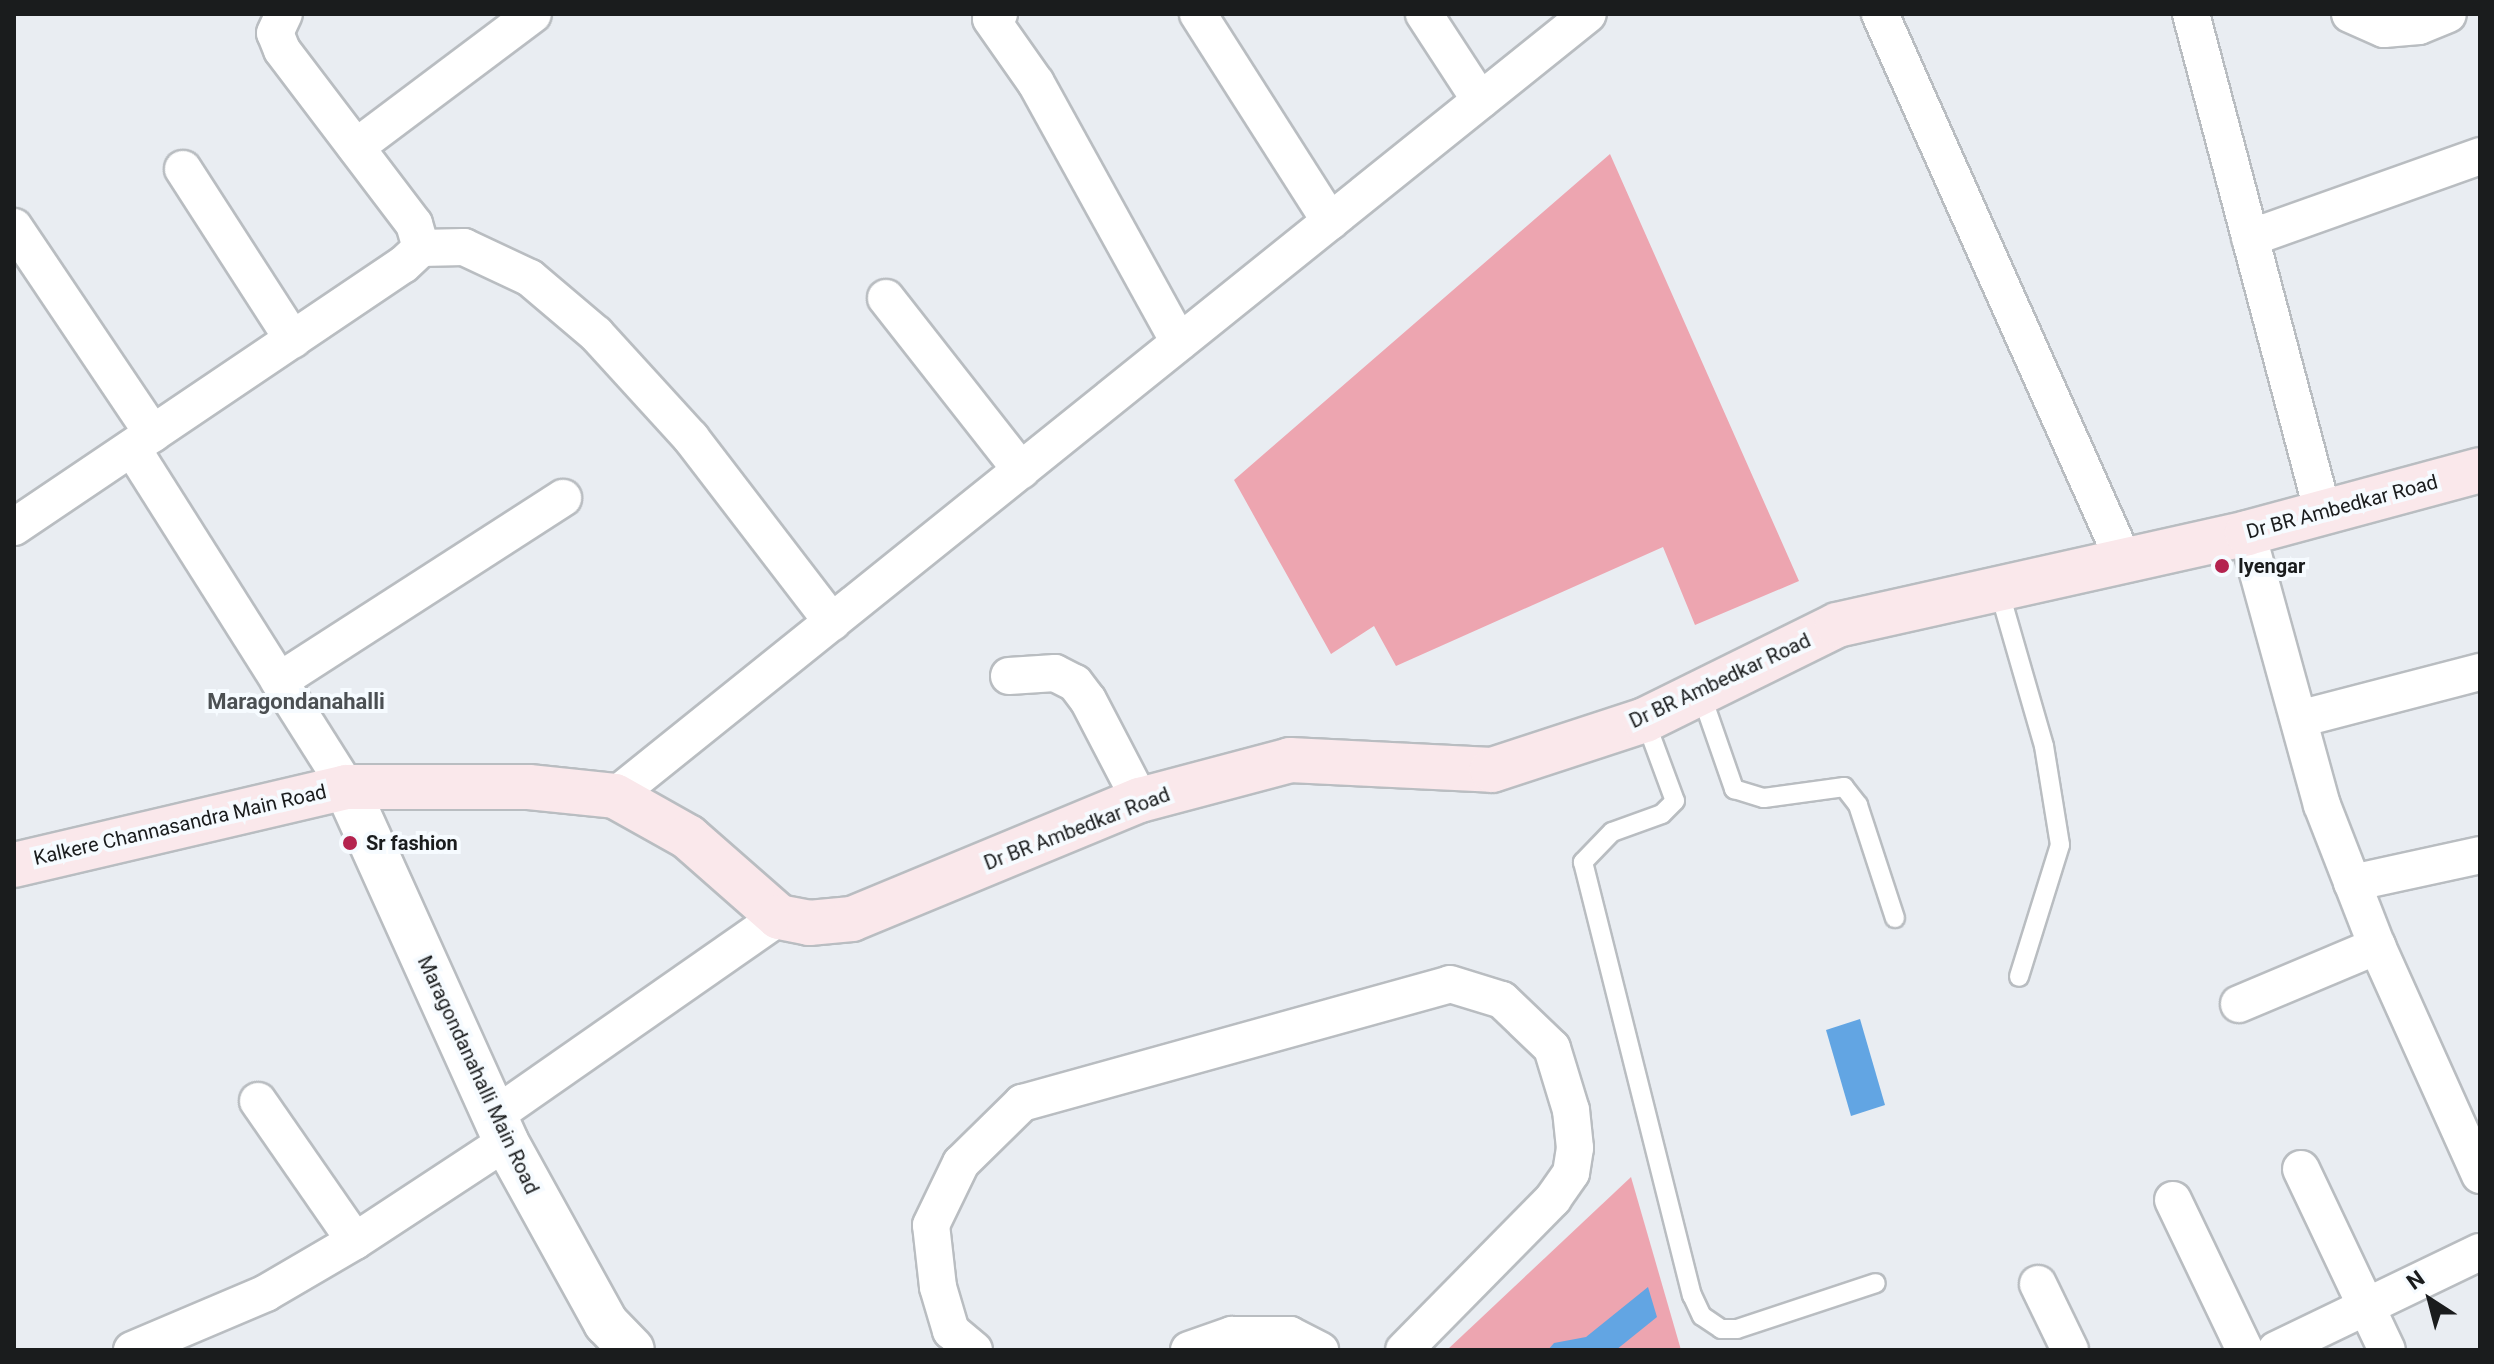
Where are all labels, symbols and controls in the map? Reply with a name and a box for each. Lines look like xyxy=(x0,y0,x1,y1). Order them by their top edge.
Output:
street label: Dr BR Ambedkar Road xyxy=(2244,470,2440,544)
place label: Iyengar xyxy=(2238,554,2305,578)
marker: Iyengar xyxy=(2213,557,2231,575)
street label: Dr BR Ambedkar Road xyxy=(1626,629,1814,733)
district label: Maragondanahalli xyxy=(207,689,385,715)
street label: Kalkere Channasandra Main Road xyxy=(31,780,329,870)
street label: Dr BR Ambedkar Road xyxy=(981,783,1173,875)
place label: Sr fashion xyxy=(366,831,458,855)
marker: Sr fashion xyxy=(341,834,359,852)
street label: Maragondanahalli Main Road xyxy=(412,952,544,1198)
north arrow xyxy=(2390,1260,2470,1340)
text: N xyxy=(2402,1266,2429,1295)

